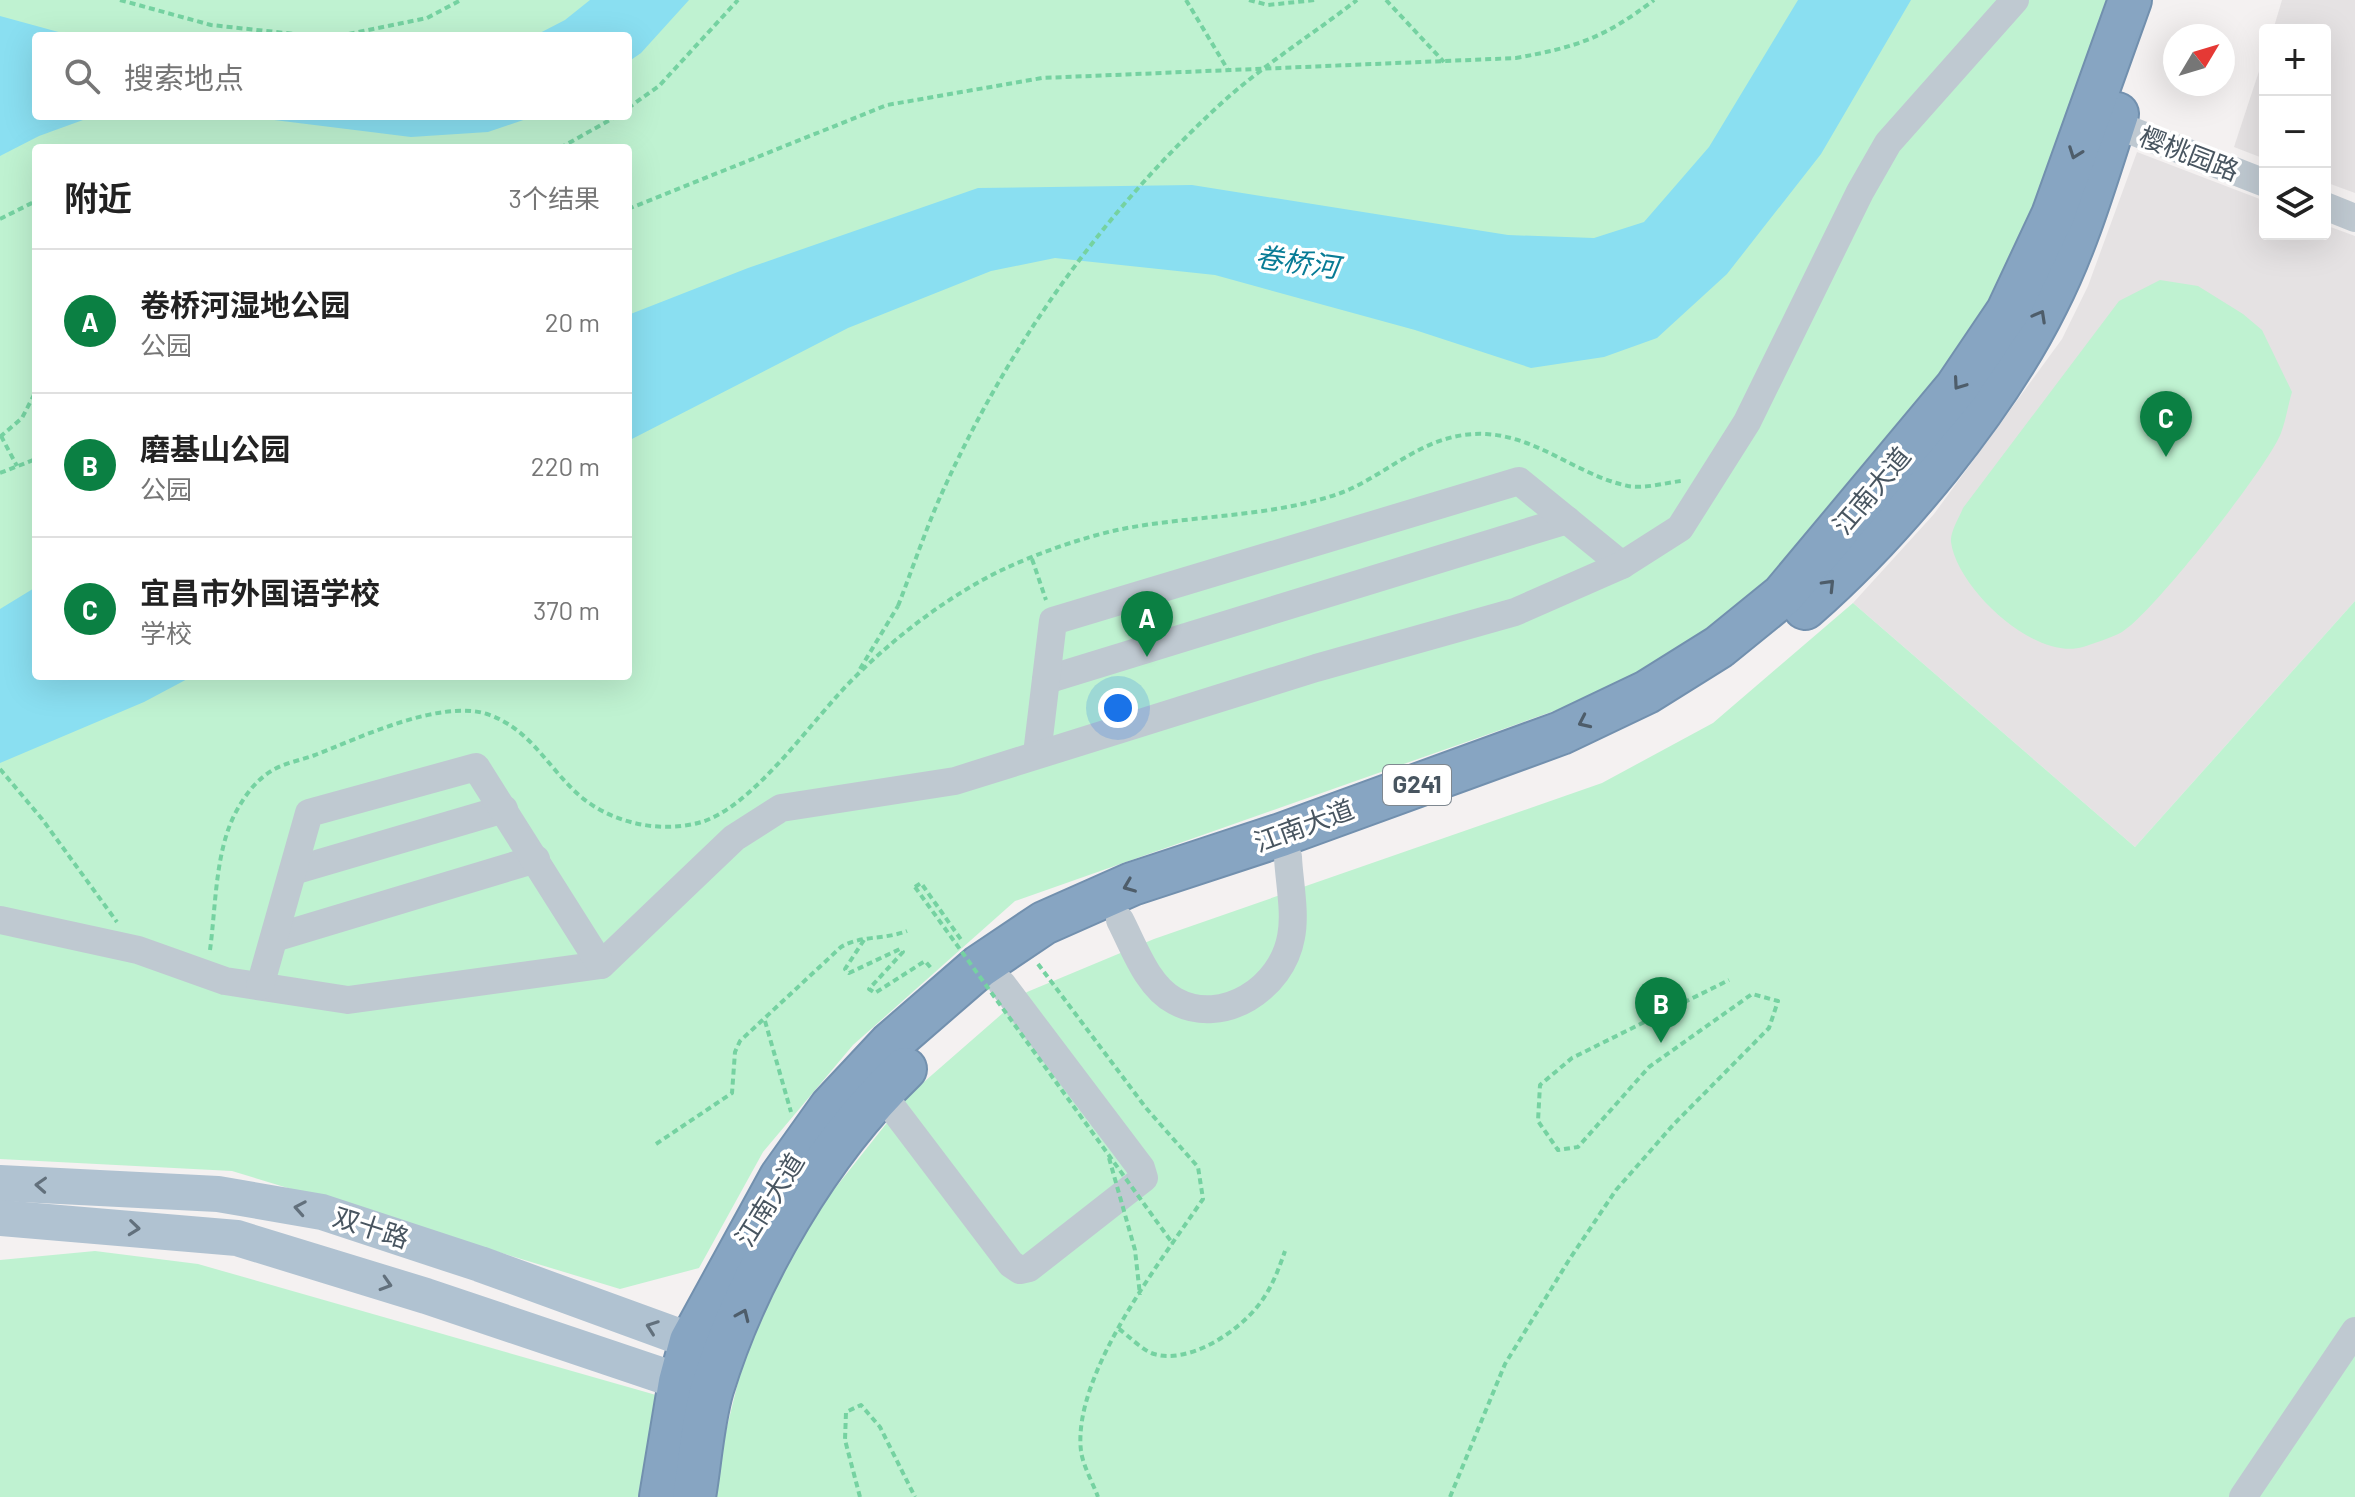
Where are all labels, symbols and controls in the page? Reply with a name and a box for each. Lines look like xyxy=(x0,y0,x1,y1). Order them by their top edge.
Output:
north arrow xyxy=(2163,24,2235,96)
map controls xyxy=(2259,24,2331,240)
button: + xyxy=(2259,24,2331,96)
search box xyxy=(32,32,632,120)
icon: search xyxy=(60,54,104,98)
text: 搜索地点 xyxy=(124,59,244,95)
button: − xyxy=(2259,96,2331,168)
street label: 樱桃园路 xyxy=(2135,119,2244,186)
one-way arrow xyxy=(2069,145,2085,159)
button: layers xyxy=(2259,168,2331,240)
text: 附近 xyxy=(64,177,132,218)
text: 3个结果 xyxy=(509,182,600,213)
water label: 卷桥河 xyxy=(1253,238,1346,284)
text: 卷桥河湿地公园 xyxy=(140,286,350,322)
text: A xyxy=(81,306,99,337)
text: 20 m xyxy=(545,306,600,337)
one-way arrow xyxy=(2031,310,2046,324)
text: 公园 xyxy=(140,329,192,360)
one-way arrow xyxy=(1954,375,1969,389)
pin: C xyxy=(2140,391,2192,457)
text: 磨基山公园 xyxy=(140,430,290,466)
street label: 江南大道 xyxy=(1826,440,1916,540)
text: B xyxy=(82,450,98,481)
text: 220 m xyxy=(531,450,600,481)
text: 公园 xyxy=(140,473,192,504)
text: 宜昌市外国语学校 xyxy=(140,574,380,610)
one-way arrow xyxy=(1819,580,1833,595)
pin: A xyxy=(1121,591,1173,657)
text: C xyxy=(82,594,98,625)
text: 370 m xyxy=(533,594,600,625)
text: 学校 xyxy=(140,617,192,648)
your location xyxy=(1098,688,1138,728)
one-way arrow xyxy=(1578,712,1592,728)
road number: G241 xyxy=(1383,765,1451,805)
street label: 江南大道 xyxy=(1249,792,1358,857)
one-way arrow xyxy=(1123,876,1137,893)
pin: B xyxy=(1635,977,1687,1043)
street label: 江南大道 xyxy=(728,1147,809,1252)
one-way arrow xyxy=(34,1177,47,1194)
one-way arrow xyxy=(293,1200,306,1217)
street label: 双十路 xyxy=(330,1200,413,1253)
one-way arrow xyxy=(128,1219,141,1236)
one-way arrow xyxy=(379,1275,393,1291)
one-way arrow xyxy=(733,1308,749,1323)
one-way arrow xyxy=(646,1320,660,1337)

